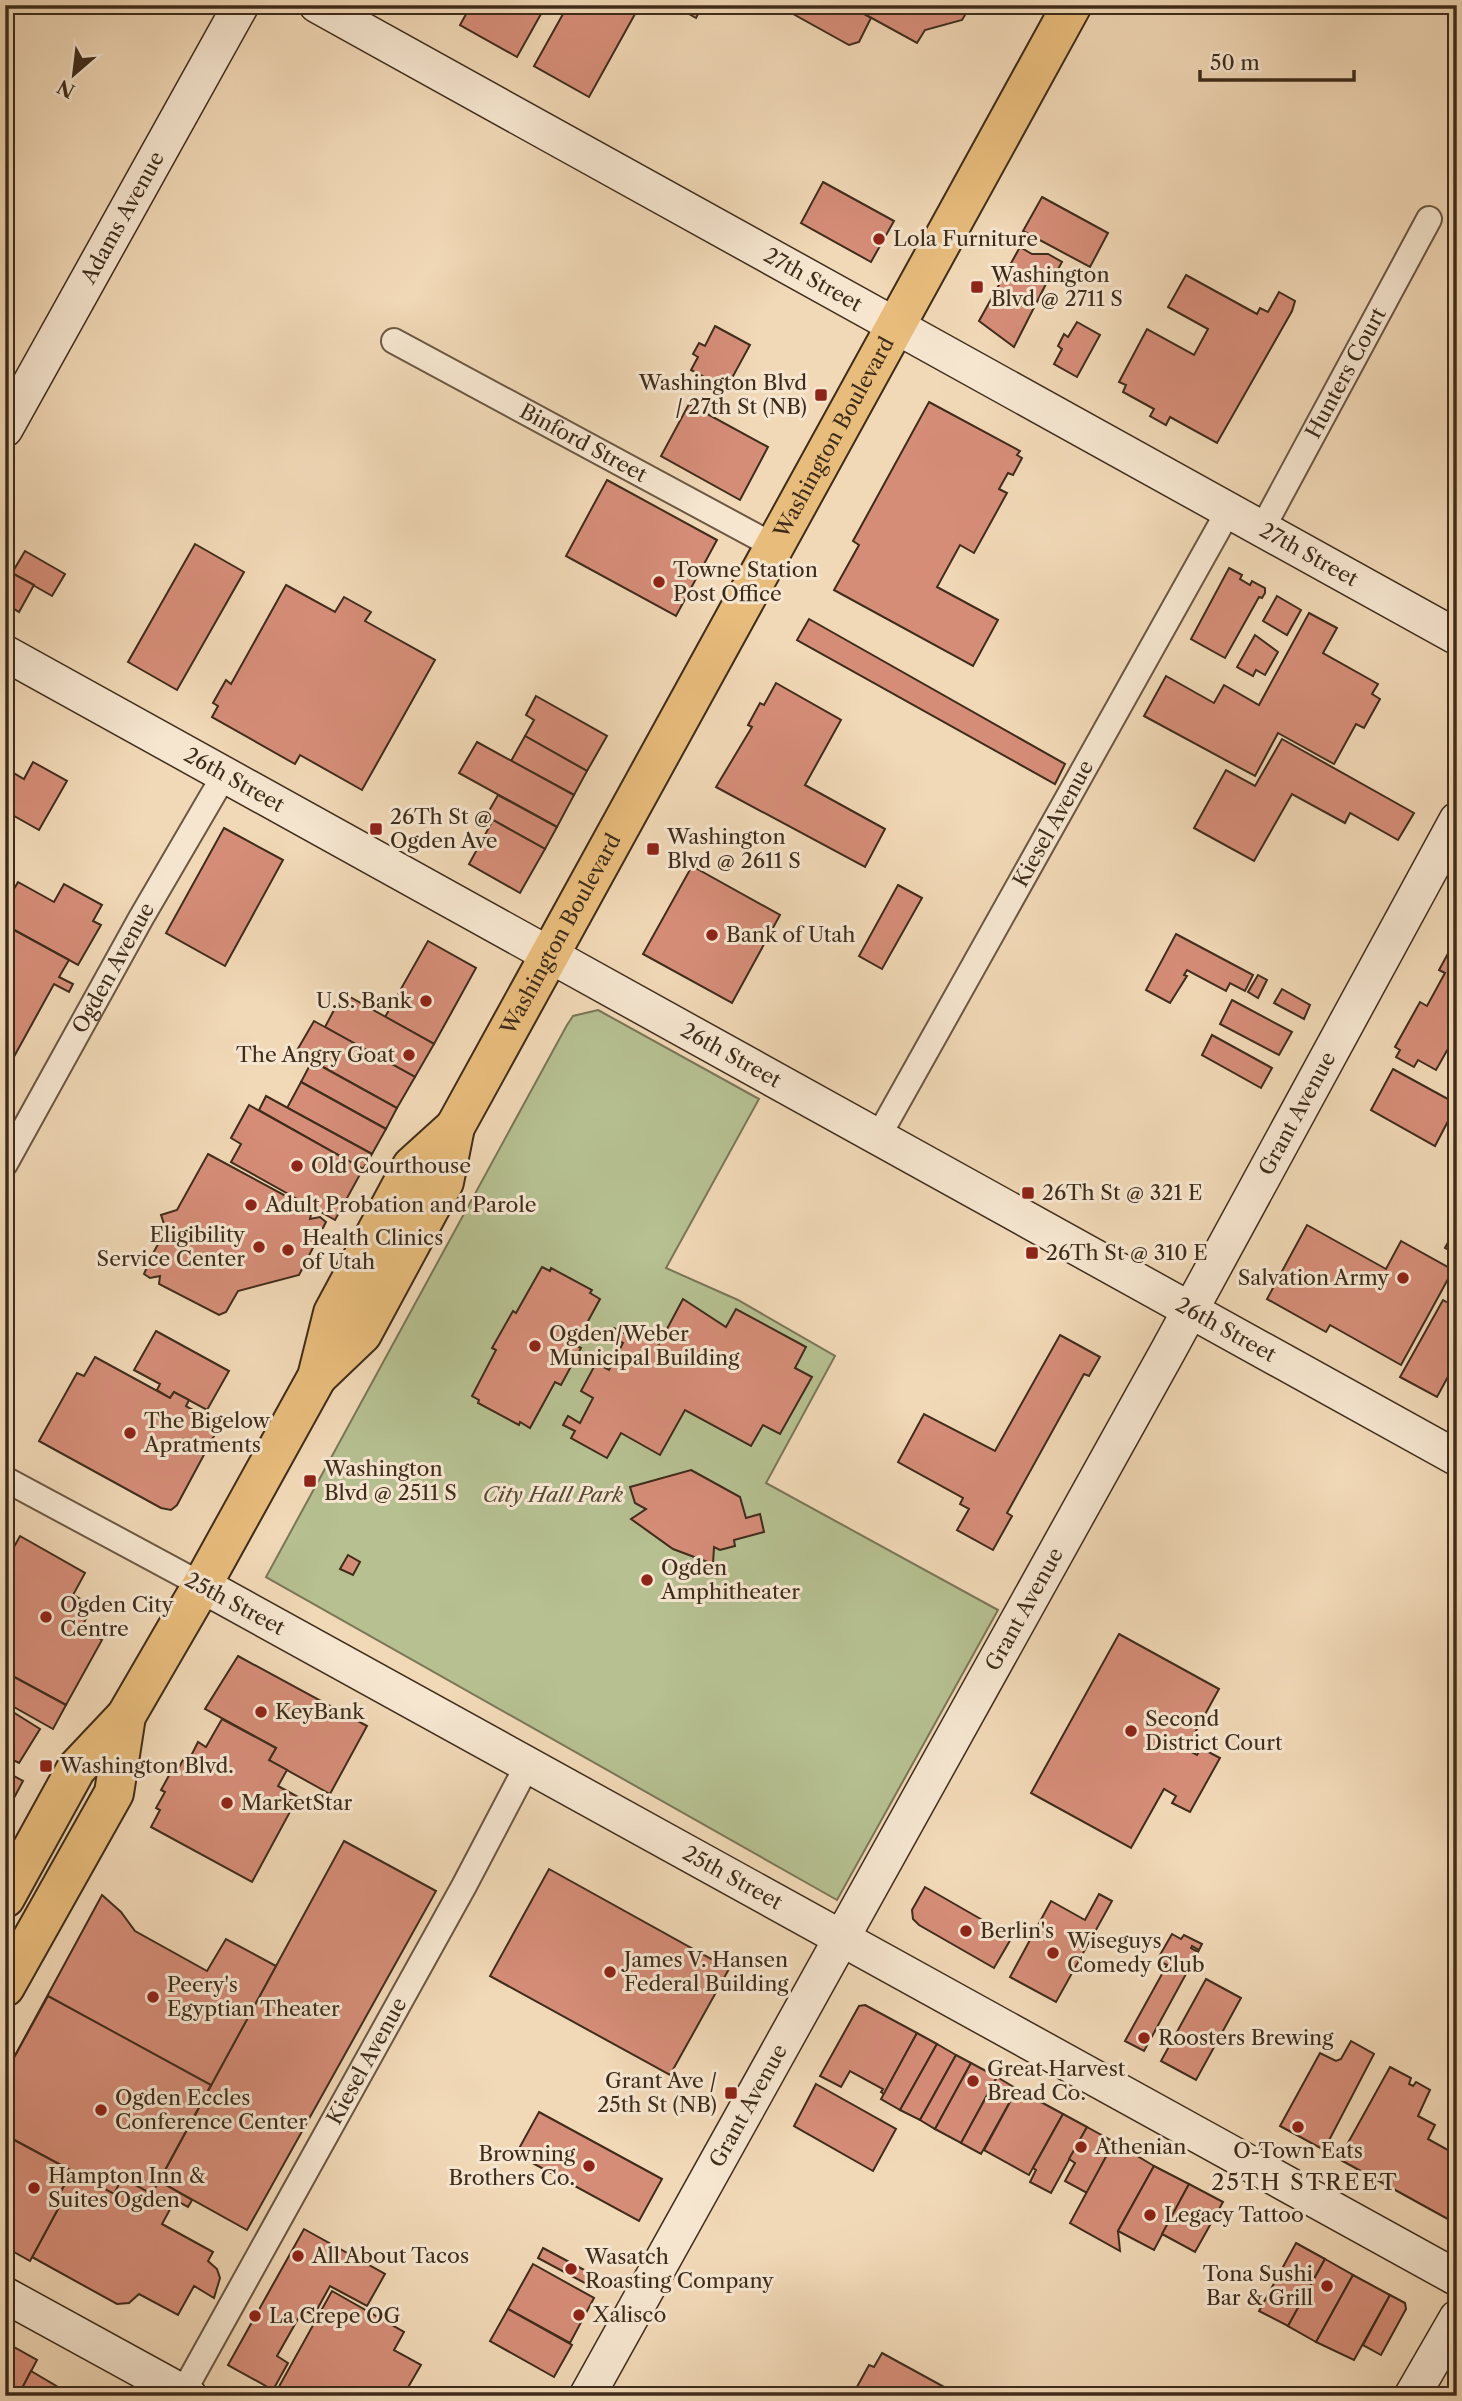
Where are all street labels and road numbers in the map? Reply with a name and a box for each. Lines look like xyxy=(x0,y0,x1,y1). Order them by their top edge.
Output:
street label: Adams Avenue xyxy=(75,147,169,289)
street label: 27th Street xyxy=(760,242,867,317)
street label: Hunters Court xyxy=(1300,303,1391,443)
street label: Washington Boulevard xyxy=(768,332,899,543)
street label: Binford Street xyxy=(516,398,652,487)
street label: 27th Street xyxy=(1256,517,1363,592)
street label: 26th Street xyxy=(180,742,289,818)
street label: Kiesel Avenue xyxy=(1008,756,1098,891)
street label: Washington Boulevard xyxy=(495,829,626,1040)
street label: Ogden Avenue xyxy=(67,898,159,1037)
street label: 26th Street xyxy=(677,1017,786,1093)
street label: Grant Avenue xyxy=(1253,1047,1340,1179)
street label: 26th Street xyxy=(1172,1292,1281,1367)
street label: Grant Avenue xyxy=(980,1543,1068,1675)
street label: 25th Street xyxy=(181,1567,290,1640)
street label: 25th Street xyxy=(679,1840,787,1915)
street label: Kiesel Avenue xyxy=(321,1993,412,2129)
street label: Grant Avenue xyxy=(704,2040,792,2171)

